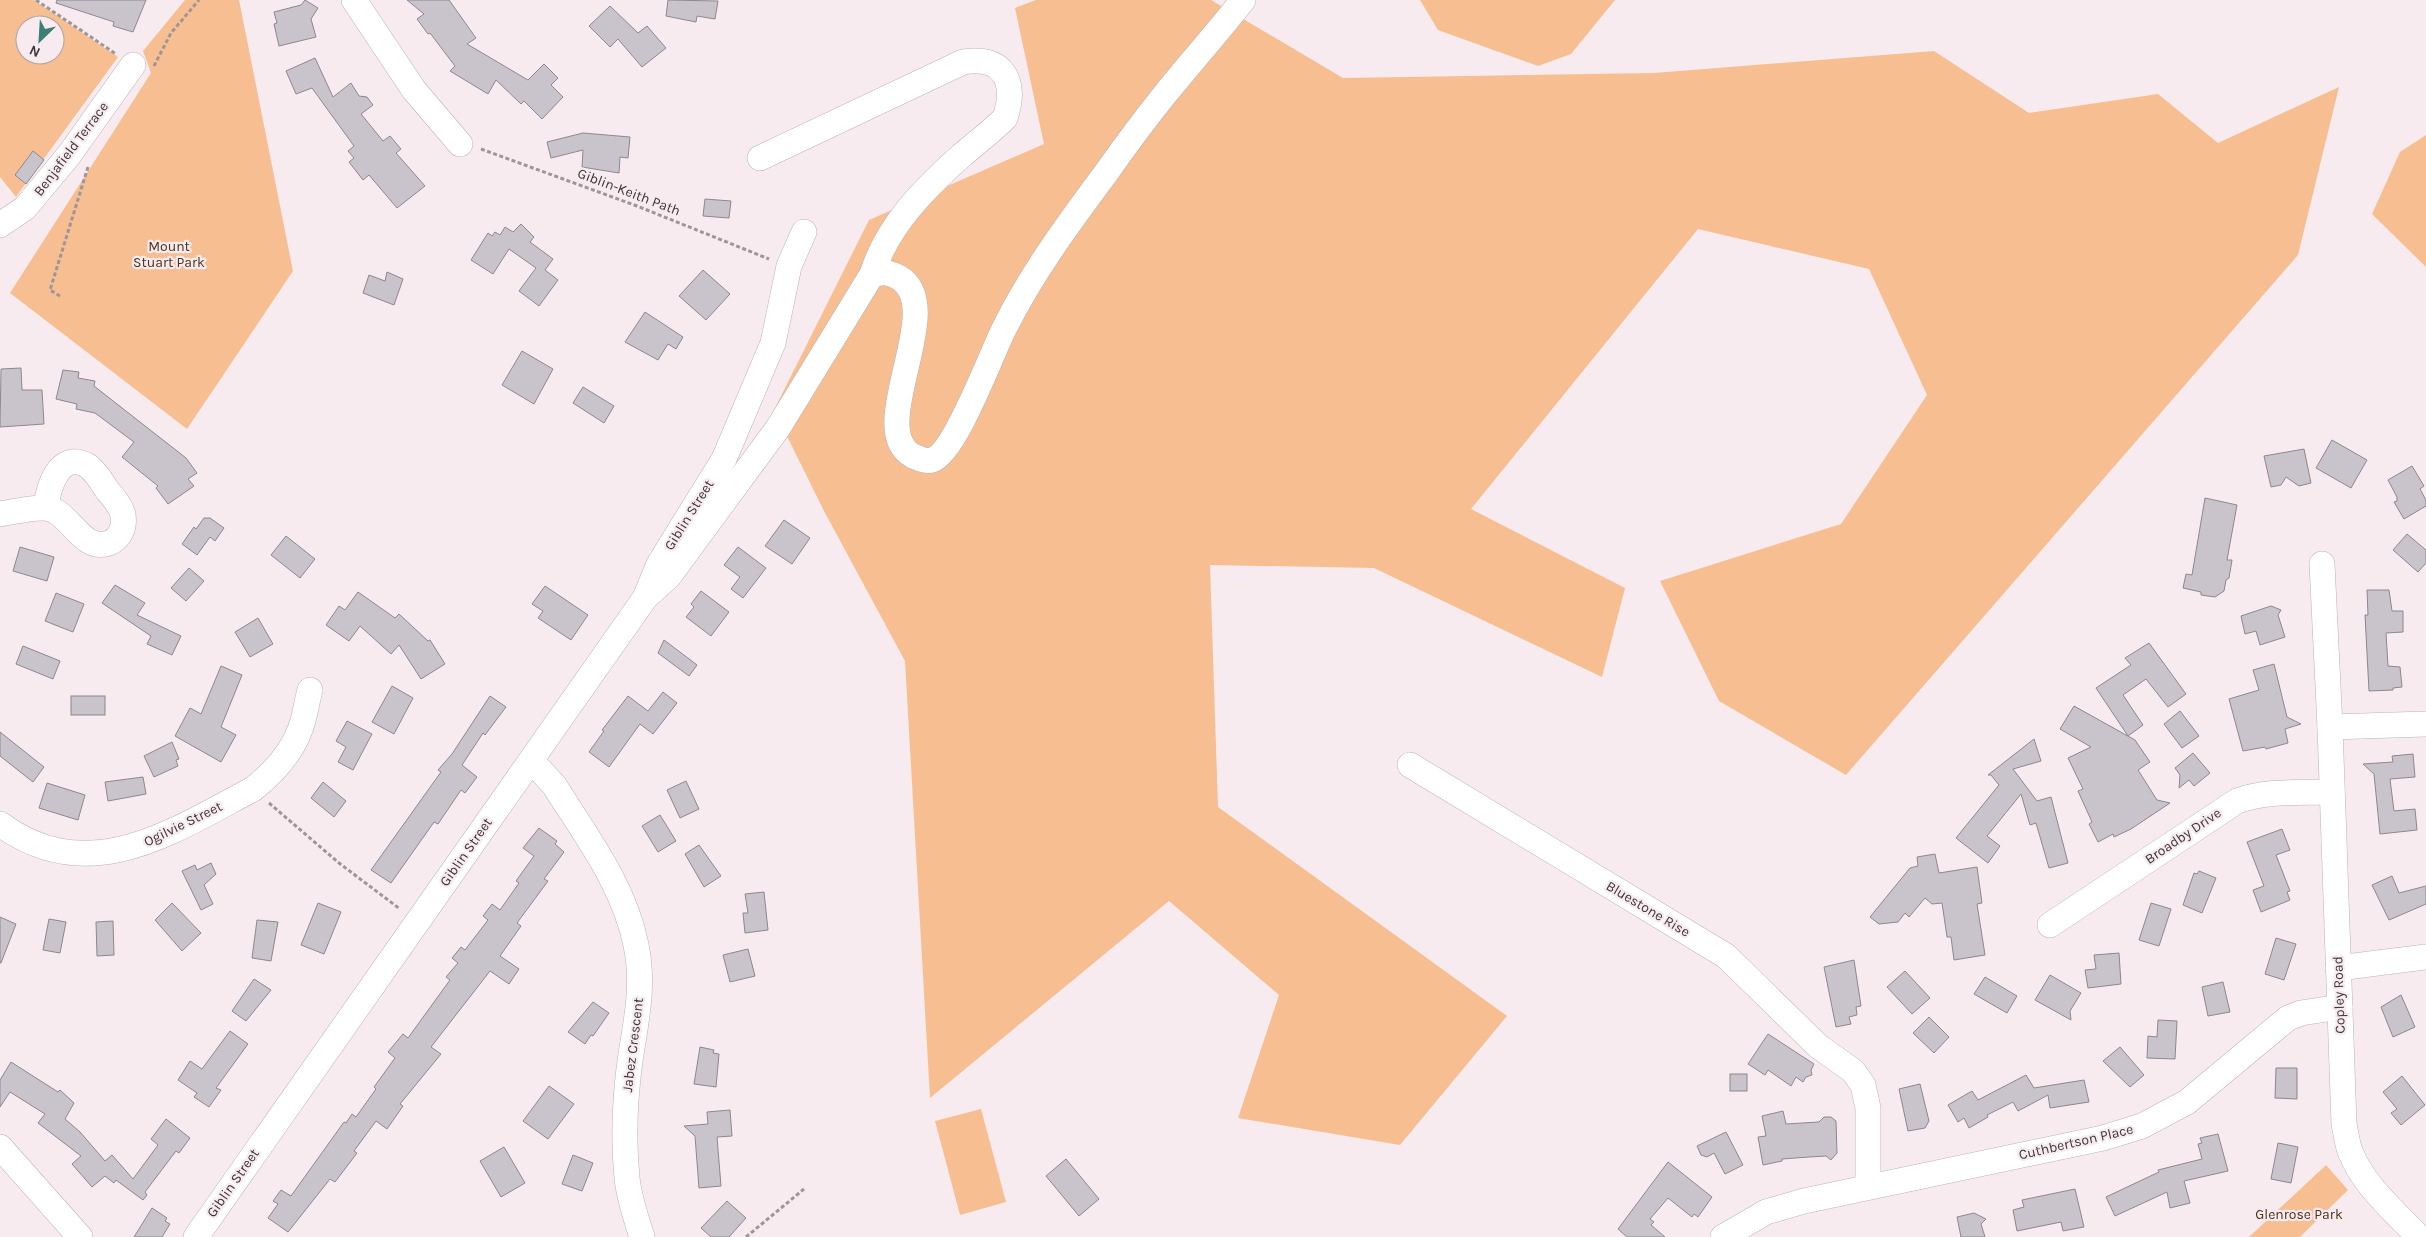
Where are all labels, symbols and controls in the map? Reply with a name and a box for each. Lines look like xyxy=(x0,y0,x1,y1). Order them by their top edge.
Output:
north arrow xyxy=(15,15,65,65)
text: N xyxy=(27,42,43,61)
street label: Benjafield Terrace xyxy=(30,99,112,199)
street label: Giblin-Keith Path xyxy=(575,165,683,219)
park label: Mount Stuart Park xyxy=(133,238,205,271)
street label: Giblin Street xyxy=(661,477,717,553)
street label: Ogilvie Street xyxy=(141,798,225,850)
street label: Broadby Drive xyxy=(2142,804,2224,868)
street label: Giblin Street xyxy=(436,814,496,890)
street label: Bluestone Rise xyxy=(1603,877,1693,941)
street label: Copley Road xyxy=(2329,956,2349,1034)
street label: Jabez Crescent xyxy=(619,997,647,1093)
street label: Cuthbertson Place xyxy=(2017,1121,2135,1163)
street label: Giblin Street xyxy=(203,1145,263,1221)
park label: Glenrose Park xyxy=(2255,1206,2343,1223)

